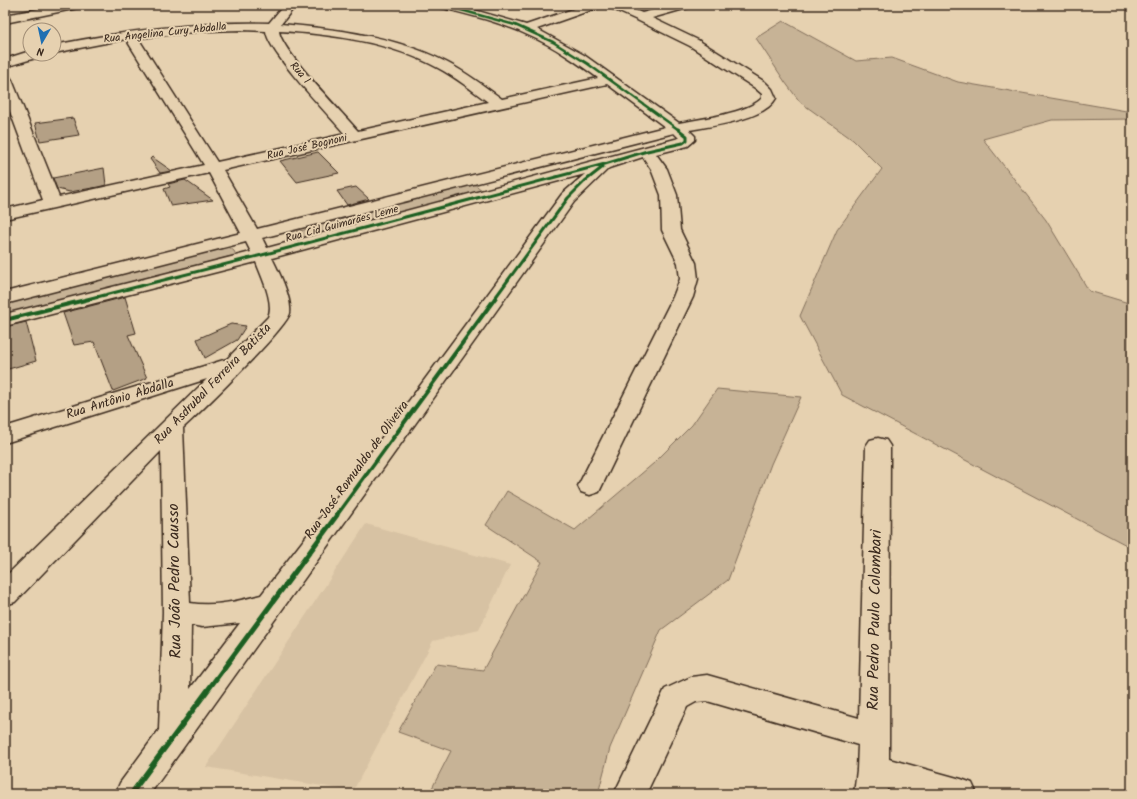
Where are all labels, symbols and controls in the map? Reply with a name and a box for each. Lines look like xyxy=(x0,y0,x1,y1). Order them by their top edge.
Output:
street label: Rua Angelina Cury Abdalla xyxy=(103,18,227,48)
north arrow xyxy=(22,22,62,62)
text: N xyxy=(36,41,45,60)
street label: Rua 1 xyxy=(285,58,315,88)
street label: Rua José Bognoni xyxy=(265,129,349,165)
street label: Rua Cid Guimarães Leme xyxy=(283,200,401,248)
street label: Rua Asdrubal Ferreira Batista xyxy=(149,318,277,450)
street label: Rua Antônio Abdalla xyxy=(63,373,177,425)
street label: Rua José Romualdo de Oliveira xyxy=(299,396,415,544)
street label: Rua João Pedro Causso xyxy=(161,503,189,659)
street label: Rua Pedro Paulo Colombari xyxy=(861,528,889,711)

